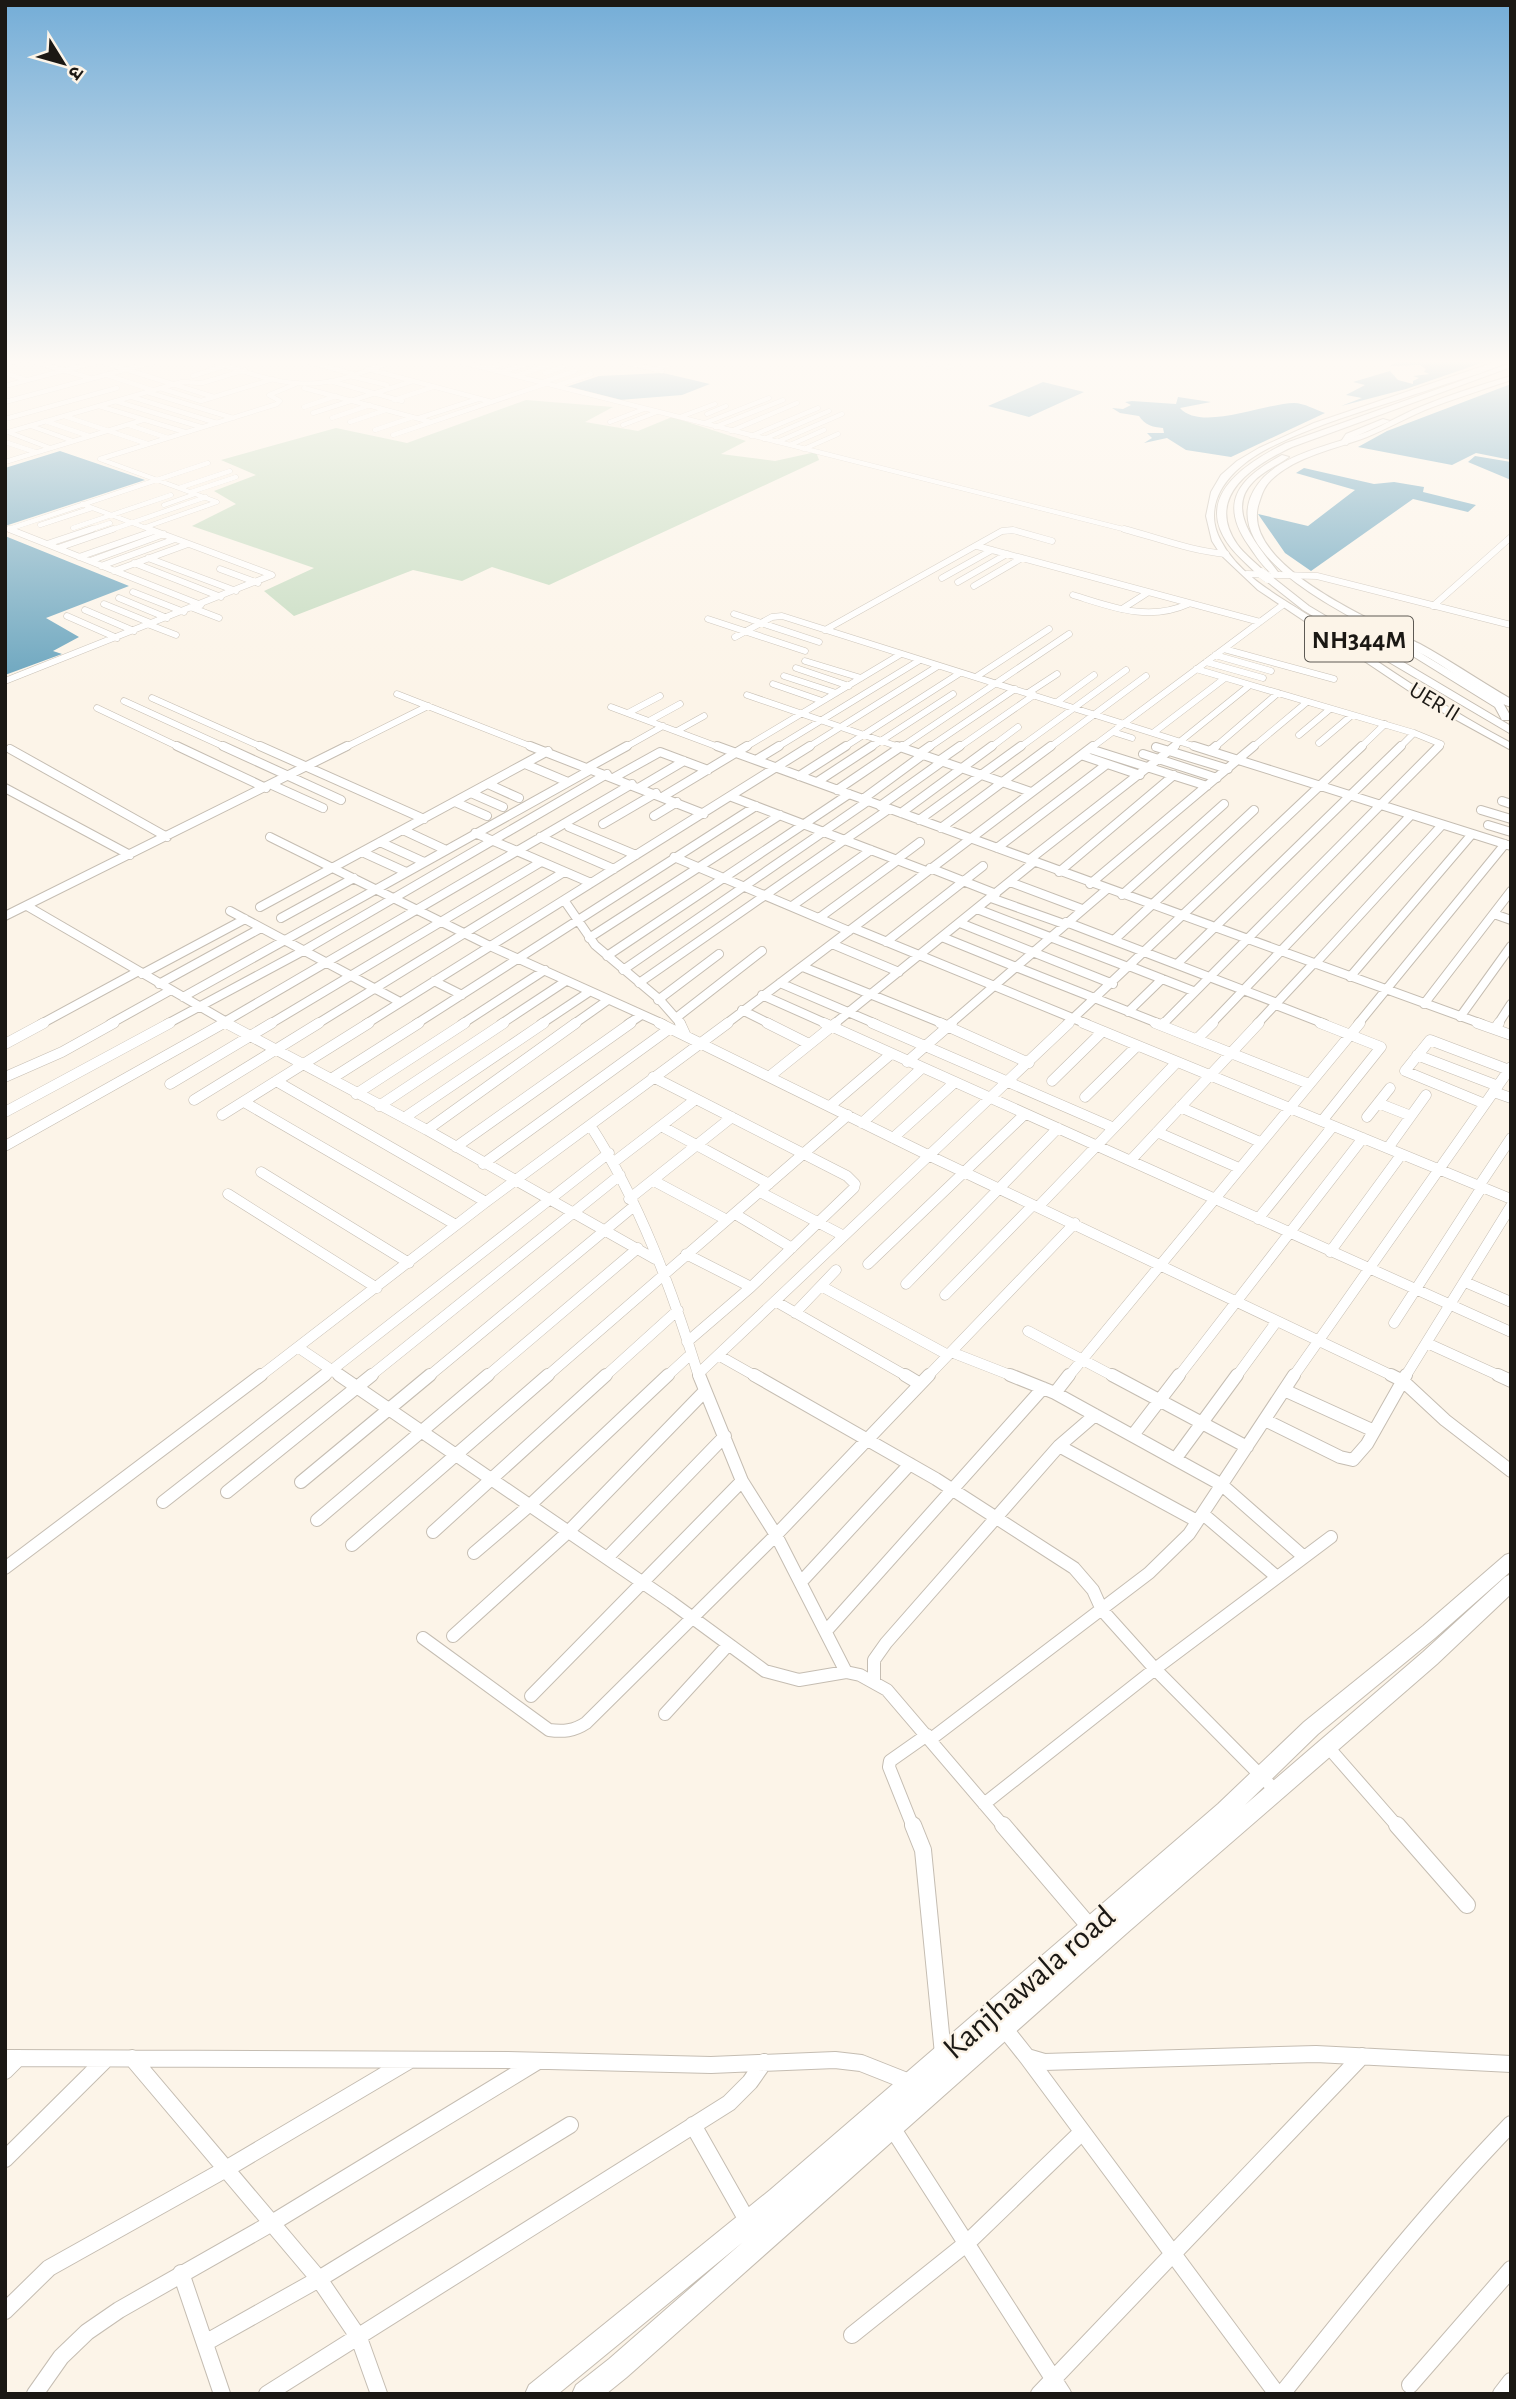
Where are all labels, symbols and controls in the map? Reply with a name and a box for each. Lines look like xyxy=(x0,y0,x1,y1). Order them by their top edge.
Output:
north arrow xyxy=(28,28,98,98)
text: उ xyxy=(64,62,86,83)
road number: NH344M xyxy=(1305,617,1413,662)
street label: UER II xyxy=(1405,678,1463,726)
street label: Kanjhawala road xyxy=(938,1900,1122,2066)

